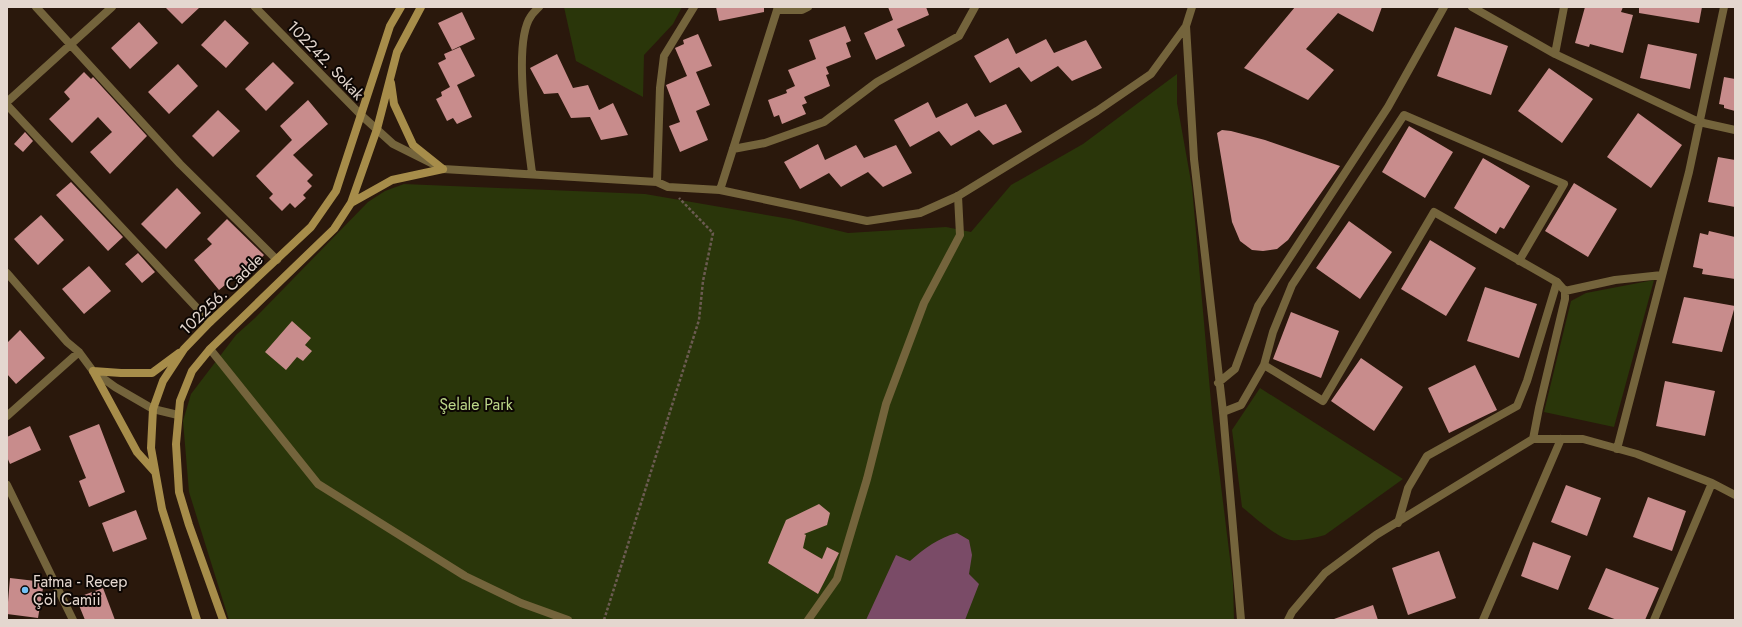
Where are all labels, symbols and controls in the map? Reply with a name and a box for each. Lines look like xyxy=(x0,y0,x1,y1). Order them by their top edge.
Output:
street label: 102242. Sokak xyxy=(282,16,370,106)
street label: 102256. Cadde xyxy=(175,249,268,340)
park label: Şelale Park xyxy=(439,393,514,416)
place label: Fatma - Recep Çöl Camii xyxy=(33,570,127,611)
marker: Fatma - Recep Çöl Camii xyxy=(20,585,30,595)

